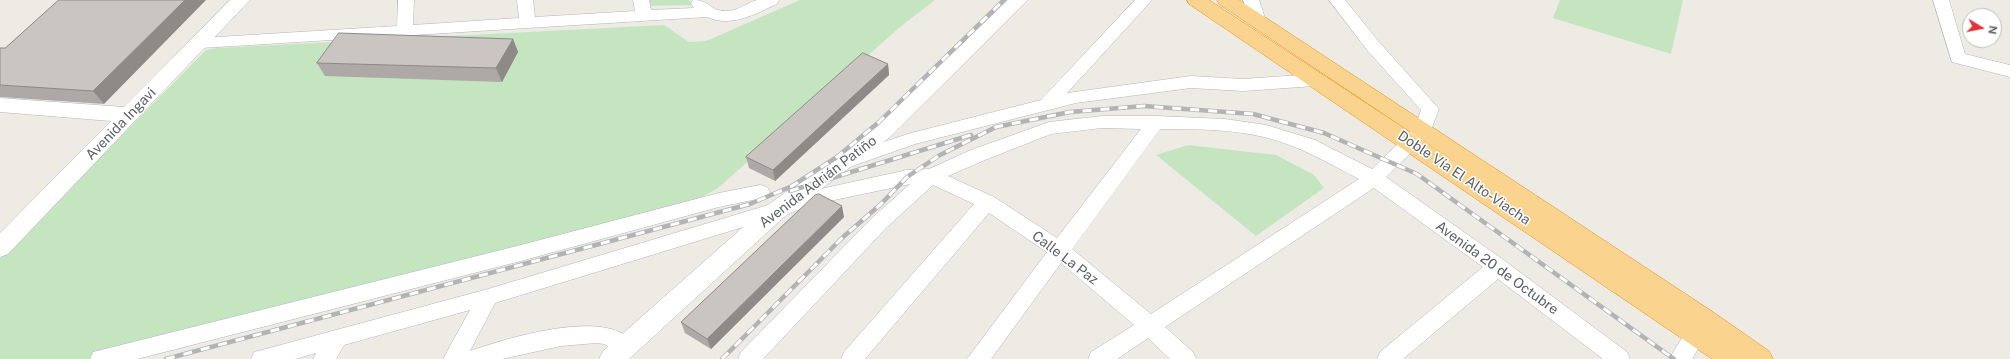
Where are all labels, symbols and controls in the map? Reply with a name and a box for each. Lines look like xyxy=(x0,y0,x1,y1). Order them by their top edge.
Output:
north arrow xyxy=(1962,8,2002,48)
text: N xyxy=(1986,25,1999,35)
street label: Avenida Ingavi xyxy=(82,85,160,163)
street label: Doble Vía El Alto-Viacha xyxy=(1395,127,1533,229)
street label: Avenida Adrián Patiño xyxy=(756,132,880,232)
street label: Avenida 20 de Octubre xyxy=(1432,218,1562,318)
street label: Calle La Paz xyxy=(1028,228,1102,288)

